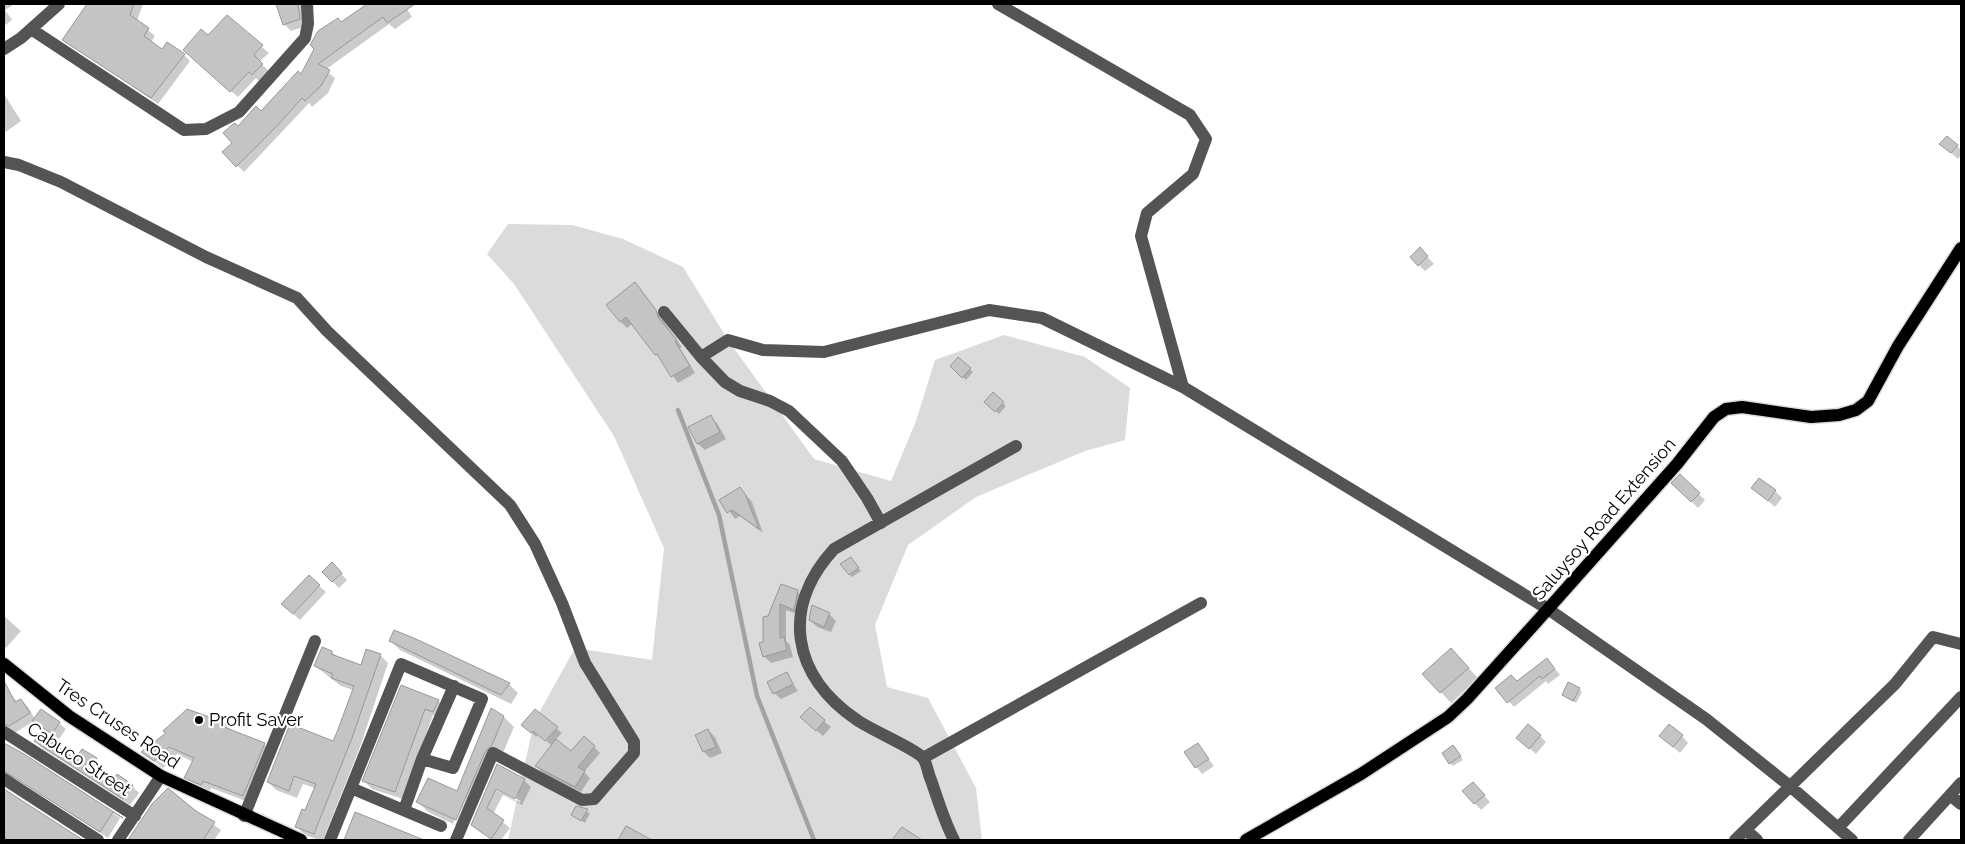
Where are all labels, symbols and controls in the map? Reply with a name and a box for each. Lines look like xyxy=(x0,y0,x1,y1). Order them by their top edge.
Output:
street label: Saluysoy Road Extension xyxy=(1528,434,1680,604)
street label: Tres Cruses Road xyxy=(53,675,184,773)
place label: Profit Saver xyxy=(209,709,304,730)
marker: Profit Saver xyxy=(193,714,205,726)
street label: Cabuco Street xyxy=(24,717,135,800)

